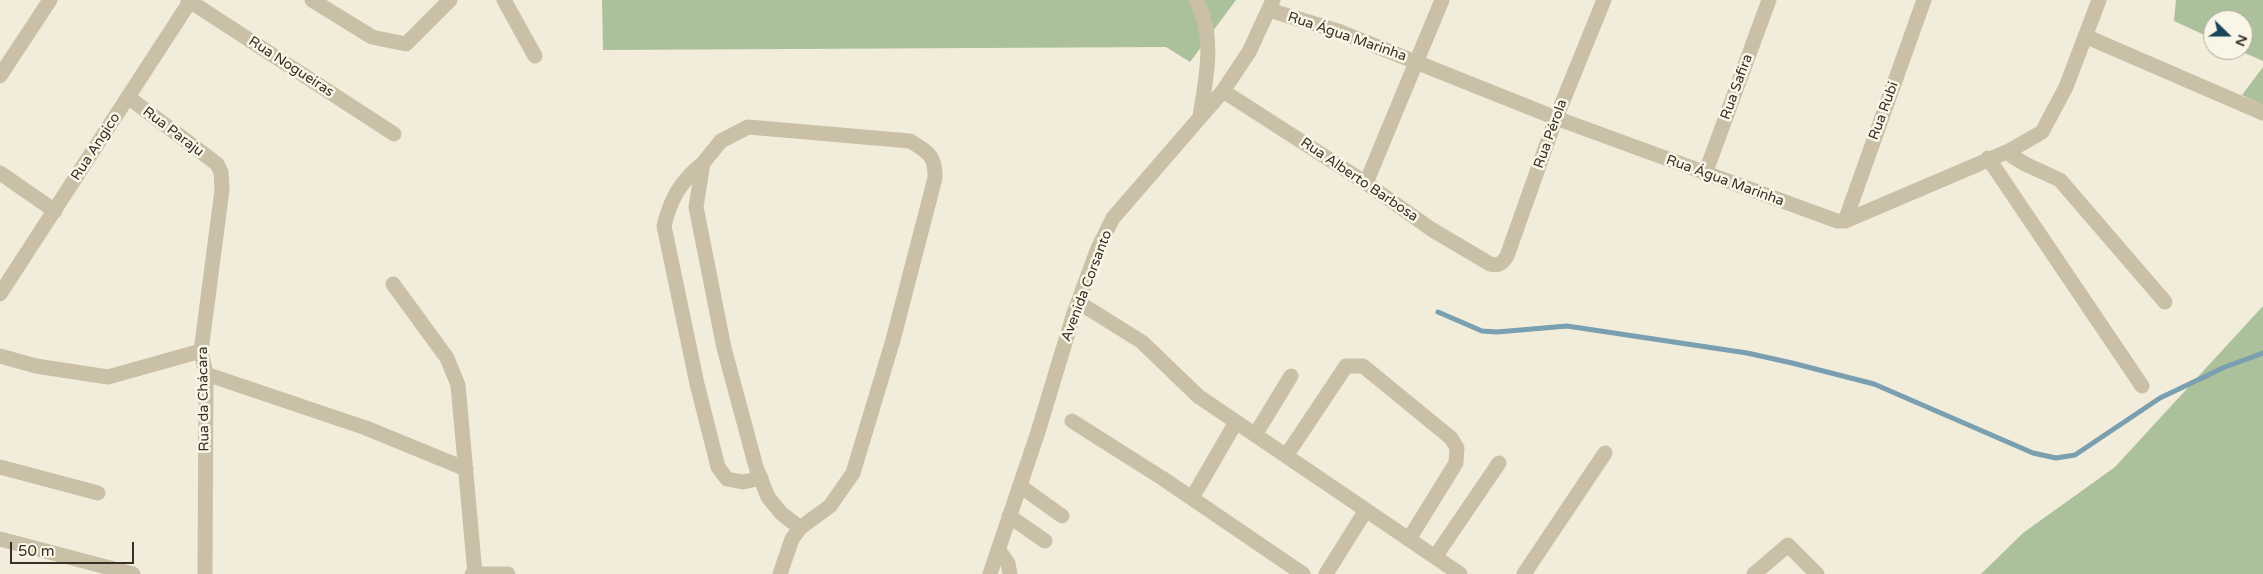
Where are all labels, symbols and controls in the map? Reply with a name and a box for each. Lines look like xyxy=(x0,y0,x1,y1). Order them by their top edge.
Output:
street label: Rua Água Marinha xyxy=(1285,9,1409,65)
north arrow xyxy=(2203,10,2253,60)
text: N xyxy=(2231,32,2251,49)
street label: Rua Nogueiras xyxy=(245,33,337,101)
street label: Rua Safira xyxy=(1717,52,1757,122)
street label: Rua Rubi xyxy=(1866,80,1902,142)
street label: Rua Pérola xyxy=(1531,97,1571,171)
street label: Rua Paraju xyxy=(139,104,207,160)
street label: Rua Angico xyxy=(68,110,124,184)
street label: Rua Alberto Barbosa xyxy=(1297,134,1421,226)
street label: Rua Água Marinha xyxy=(1664,152,1786,210)
street label: Avenida Corsanto xyxy=(1058,228,1116,344)
street label: Rua da Chácara xyxy=(195,346,213,452)
scale bar xyxy=(12,532,136,564)
text: 50 m xyxy=(18,542,55,560)

